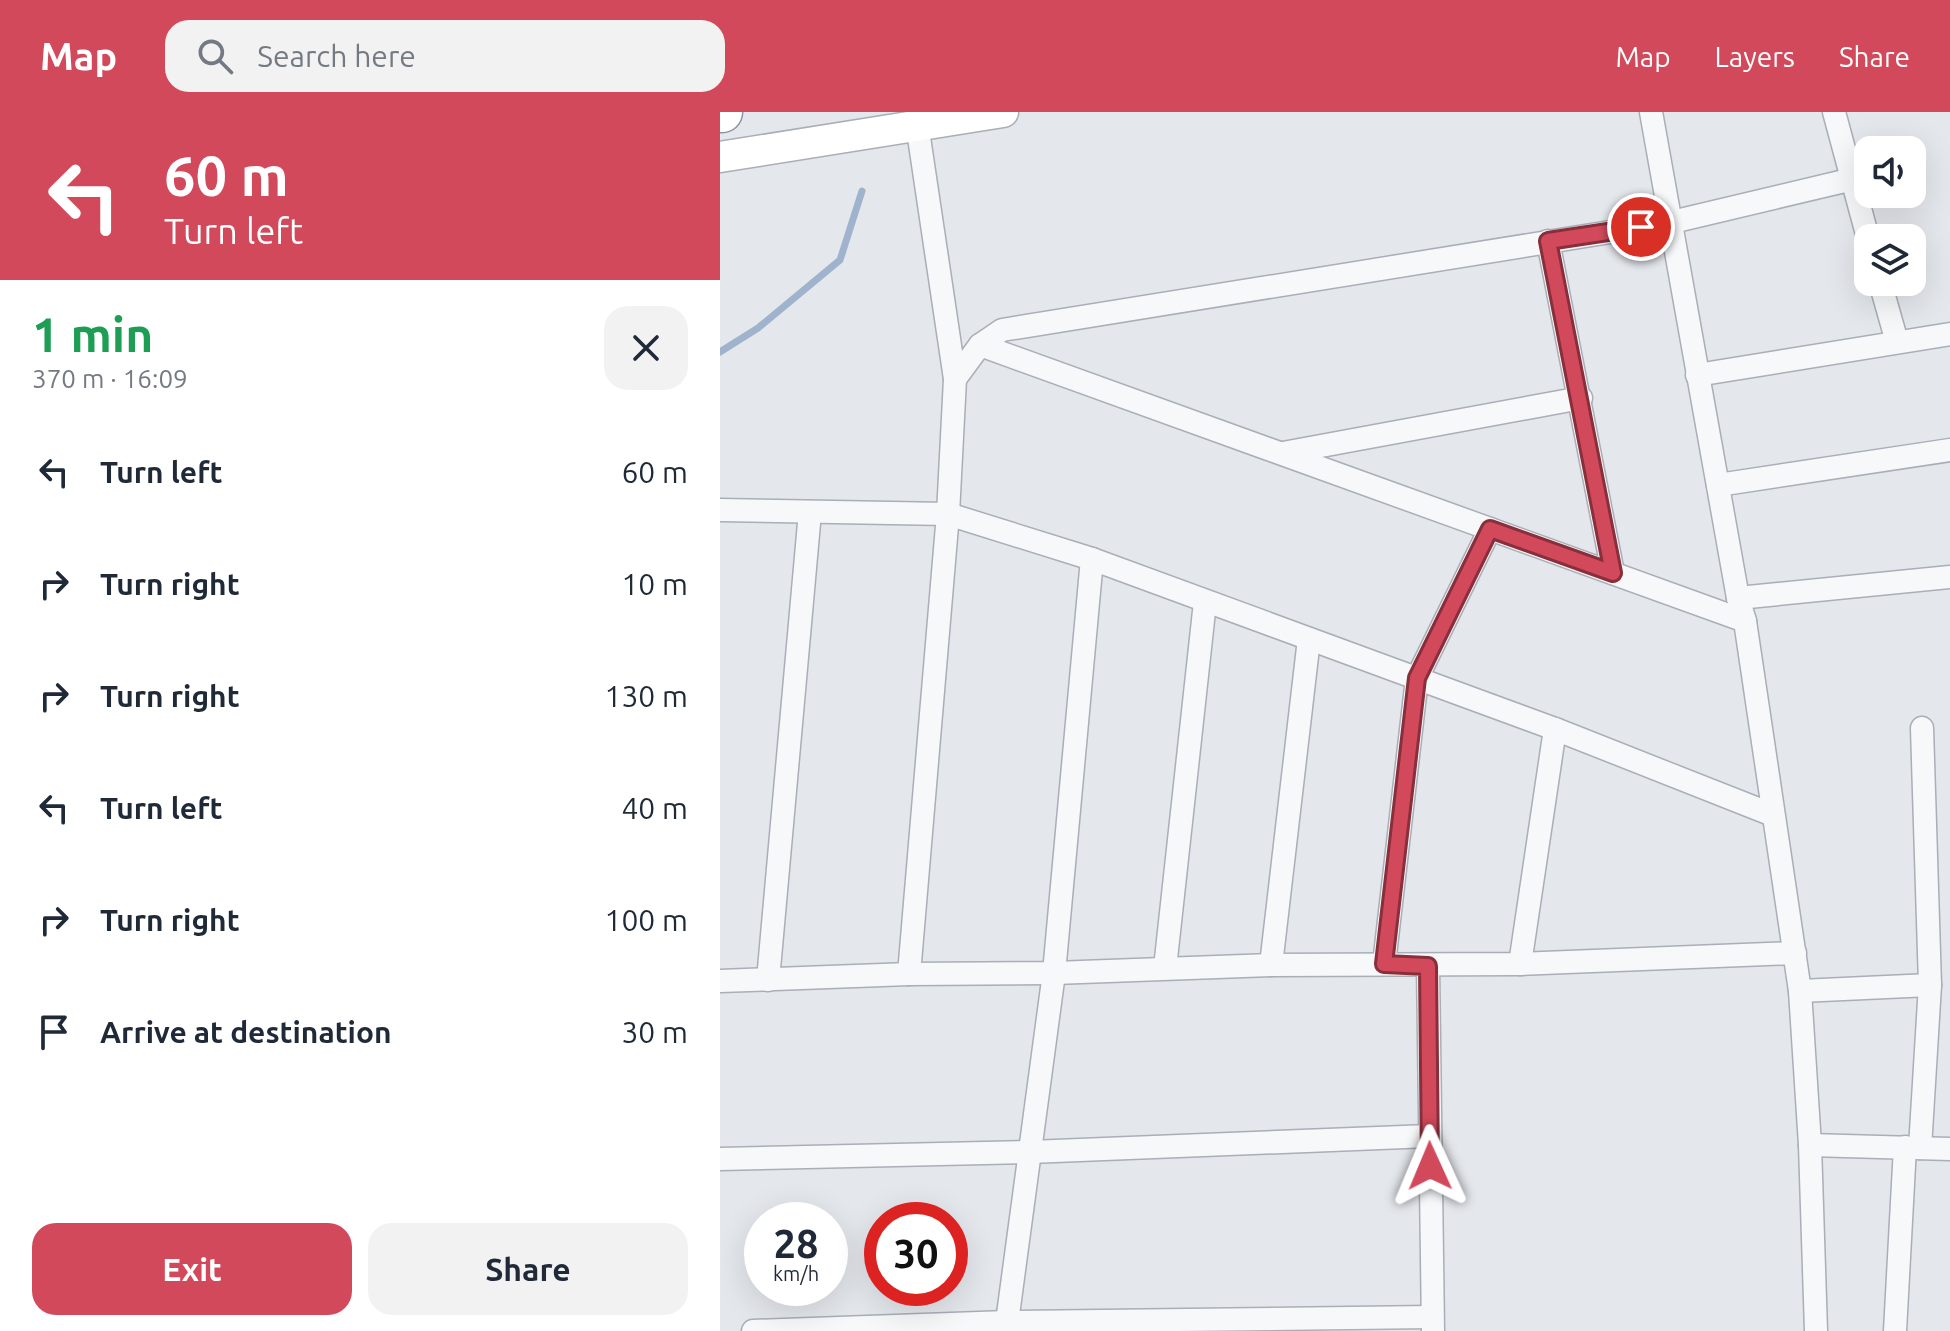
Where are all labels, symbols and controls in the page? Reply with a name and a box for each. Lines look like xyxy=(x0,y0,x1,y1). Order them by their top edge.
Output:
search box xyxy=(165,20,725,92)
icon: search xyxy=(193,34,237,78)
text: Map xyxy=(40,35,117,77)
text: Search here xyxy=(257,39,416,73)
text: Map xyxy=(1615,41,1671,72)
text: Layers xyxy=(1715,41,1795,72)
text: Share xyxy=(1839,41,1910,72)
map controls xyxy=(1854,136,1926,296)
button: sound xyxy=(1854,136,1926,208)
icon: left xyxy=(32,144,136,248)
text: 60 m xyxy=(164,144,289,207)
pin xyxy=(1607,193,1675,261)
icon: arrive xyxy=(1619,205,1663,249)
text: Turn left xyxy=(164,210,303,251)
button: layers xyxy=(1854,224,1926,296)
button: close xyxy=(604,306,688,390)
text: 1 min xyxy=(32,307,153,361)
text: 370 m · 16:09 xyxy=(32,364,188,393)
icon: left xyxy=(32,450,76,494)
text: Turn left xyxy=(100,455,222,489)
text: 60 m xyxy=(621,455,688,489)
icon: right xyxy=(32,562,76,606)
text: Turn right xyxy=(100,567,240,601)
text: 10 m xyxy=(621,567,688,601)
icon: right xyxy=(32,674,76,718)
text: Turn right xyxy=(100,679,240,713)
text: 130 m xyxy=(604,679,688,713)
icon: left xyxy=(32,786,76,830)
text: Turn left xyxy=(100,791,222,825)
text: 40 m xyxy=(621,791,688,825)
icon: right xyxy=(32,898,76,942)
text: Turn right xyxy=(100,903,240,937)
text: 100 m xyxy=(604,903,688,937)
icon: arrive xyxy=(32,1010,76,1054)
text: Arrive at destination xyxy=(100,1015,392,1049)
text: 30 m xyxy=(621,1015,688,1049)
position arrow xyxy=(1388,1124,1472,1208)
speed limit sign: 30 xyxy=(864,1202,968,1306)
text: 28 xyxy=(773,1221,819,1266)
button: Exit xyxy=(32,1223,352,1315)
button: Share xyxy=(368,1223,688,1315)
text: km/h xyxy=(773,1262,819,1285)

